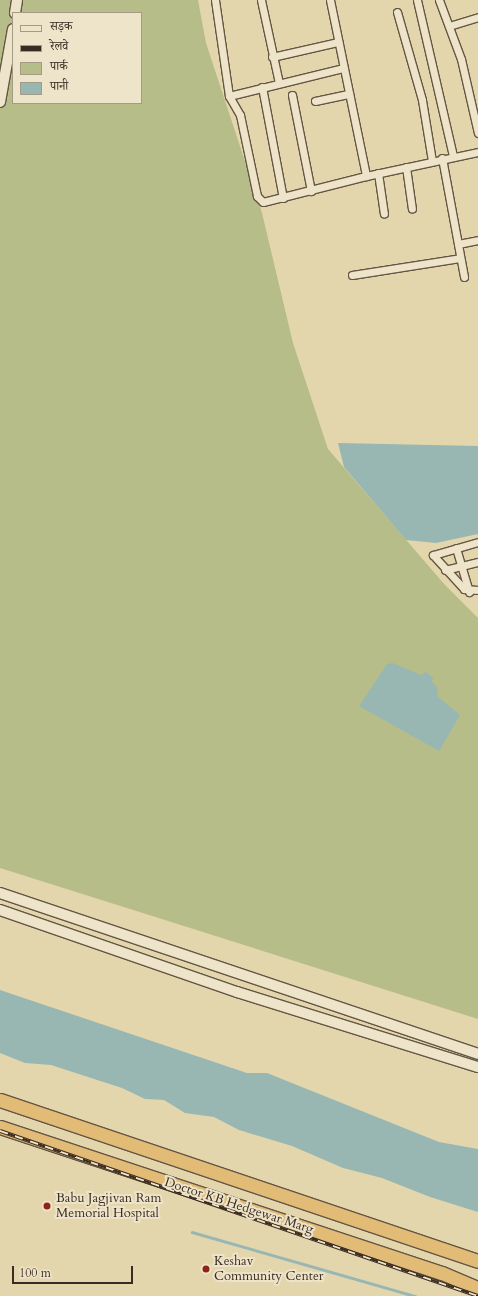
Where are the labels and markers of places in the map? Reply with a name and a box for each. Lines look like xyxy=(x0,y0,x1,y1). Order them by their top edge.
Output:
place label: Babu Jagjivan Ram Memorial Hospital xyxy=(56,1191,161,1222)
marker: Babu Jagjivan Ram Memorial Hospital xyxy=(41,1200,53,1212)
place label: Keshav Community Center xyxy=(214,1254,324,1285)
marker: Keshav Community Center xyxy=(201,1264,211,1274)

